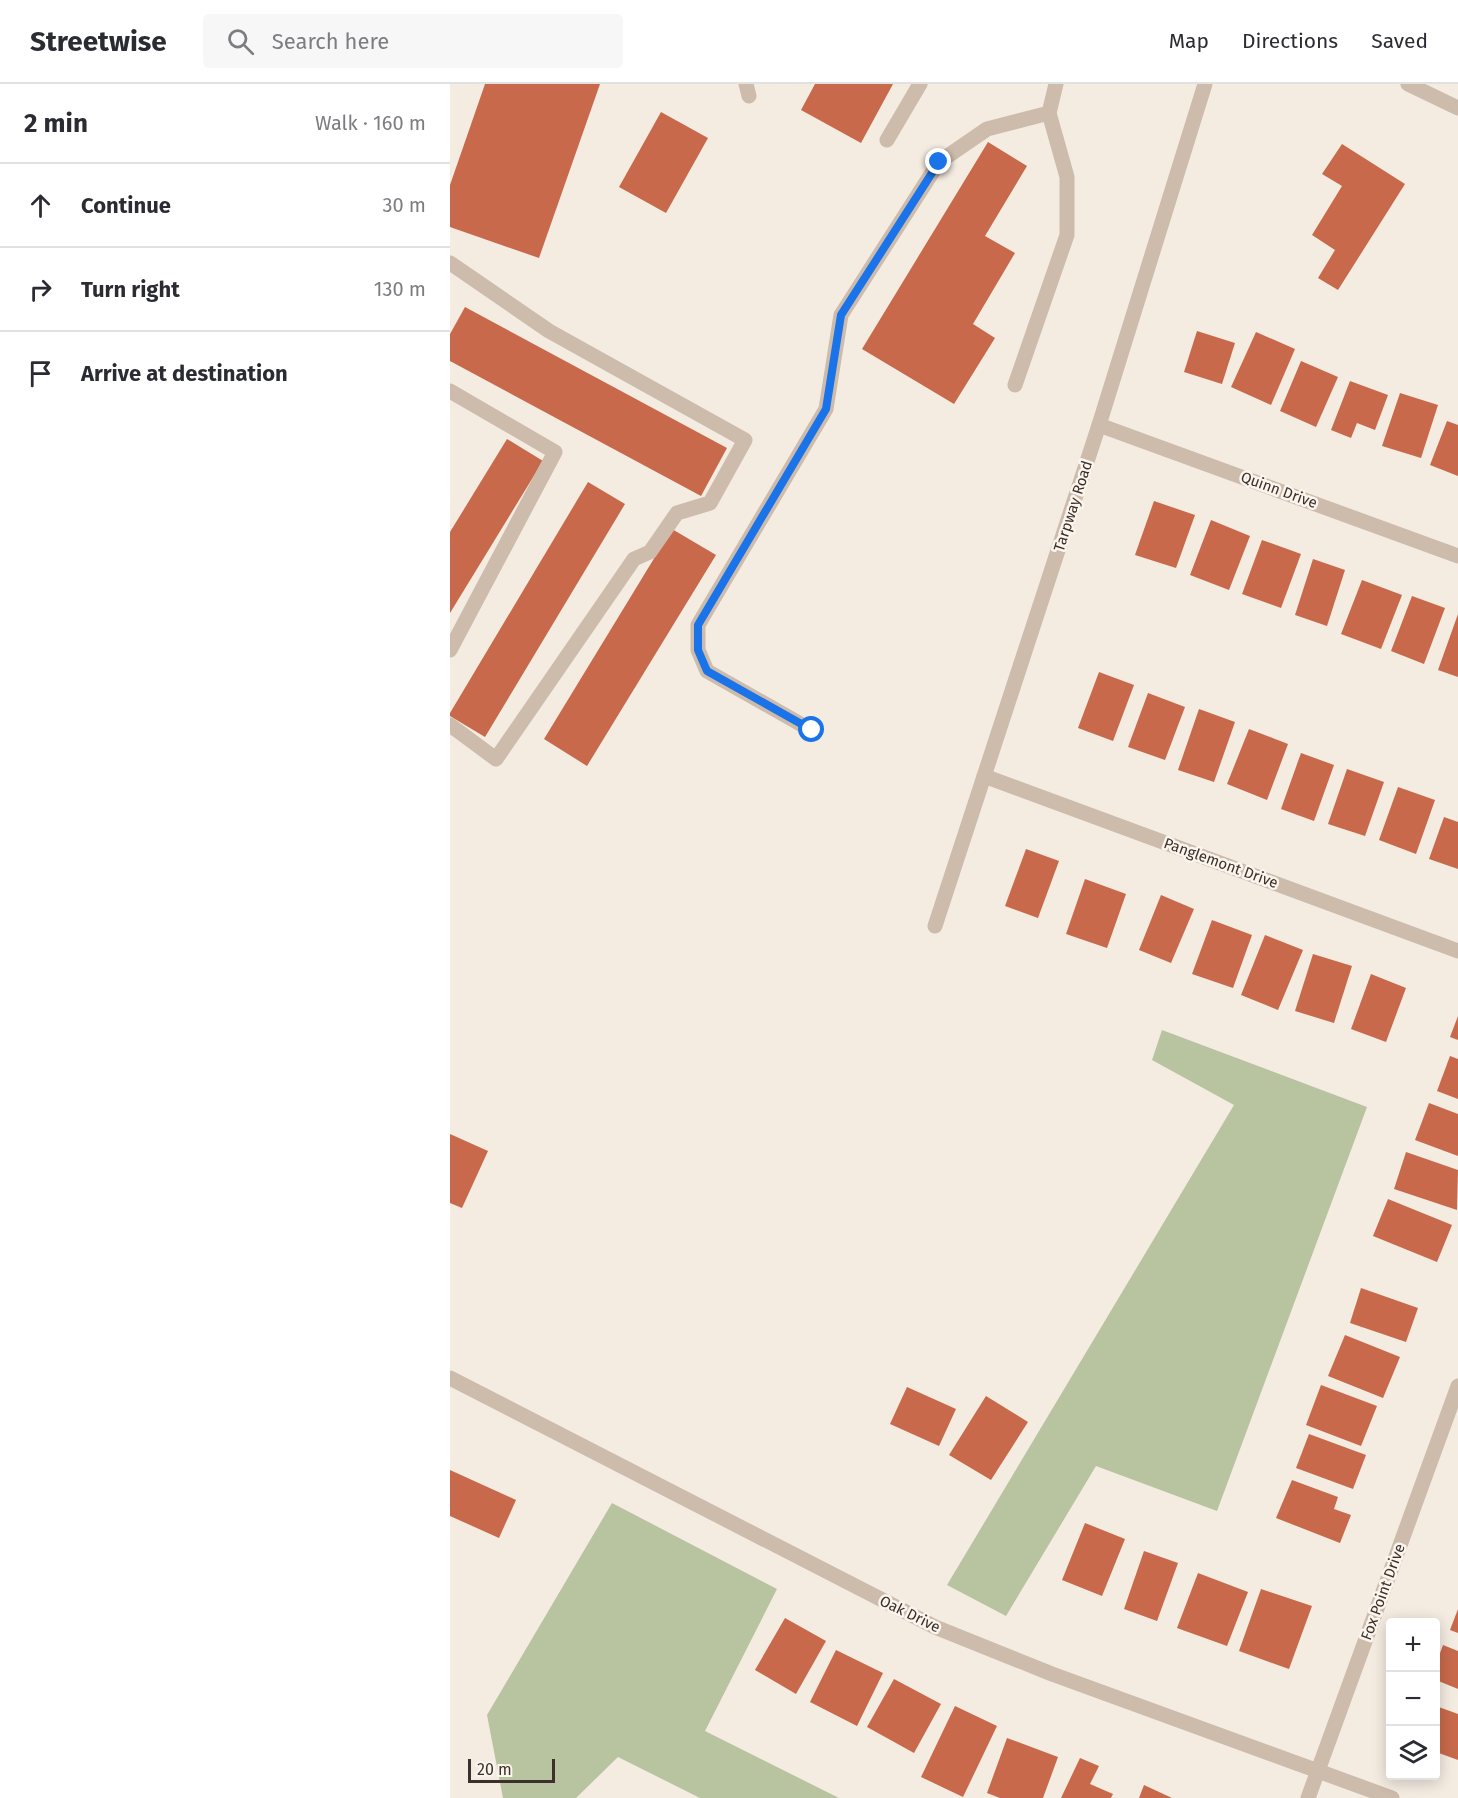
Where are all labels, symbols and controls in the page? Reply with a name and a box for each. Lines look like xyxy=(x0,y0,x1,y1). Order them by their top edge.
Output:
search box xyxy=(203,14,623,68)
text: Streetwise xyxy=(30,25,167,58)
icon: search xyxy=(224,25,257,58)
text: Search here xyxy=(272,28,389,55)
text: Map xyxy=(1169,28,1209,54)
text: Directions xyxy=(1242,28,1338,54)
text: Saved xyxy=(1371,28,1428,54)
text: 2 min xyxy=(24,108,88,139)
text: Walk · 160 m xyxy=(315,111,426,135)
route end xyxy=(925,148,951,174)
icon: ahead xyxy=(24,189,57,222)
text: Continue xyxy=(81,192,171,219)
text: 30 m xyxy=(382,193,426,217)
icon: right xyxy=(24,273,57,306)
text: Turn right xyxy=(81,276,180,303)
text: 130 m xyxy=(374,277,426,301)
icon: arrive xyxy=(24,357,57,390)
text: Arrive at destination xyxy=(81,360,288,387)
street label: Tarpway Road xyxy=(1050,458,1096,554)
street label: Quinn Drive xyxy=(1238,468,1320,512)
route start xyxy=(798,716,824,742)
street label: Panglemont Drive xyxy=(1161,834,1281,892)
street label: Fox Point Drive xyxy=(1357,1541,1409,1643)
street label: Oak Drive xyxy=(877,1592,943,1636)
map controls xyxy=(1386,1618,1440,1780)
button: + xyxy=(1386,1618,1440,1672)
button: − xyxy=(1386,1672,1440,1726)
button: layers xyxy=(1386,1726,1440,1780)
scale bar xyxy=(468,1756,555,1784)
text: 20 m xyxy=(477,1760,512,1779)

